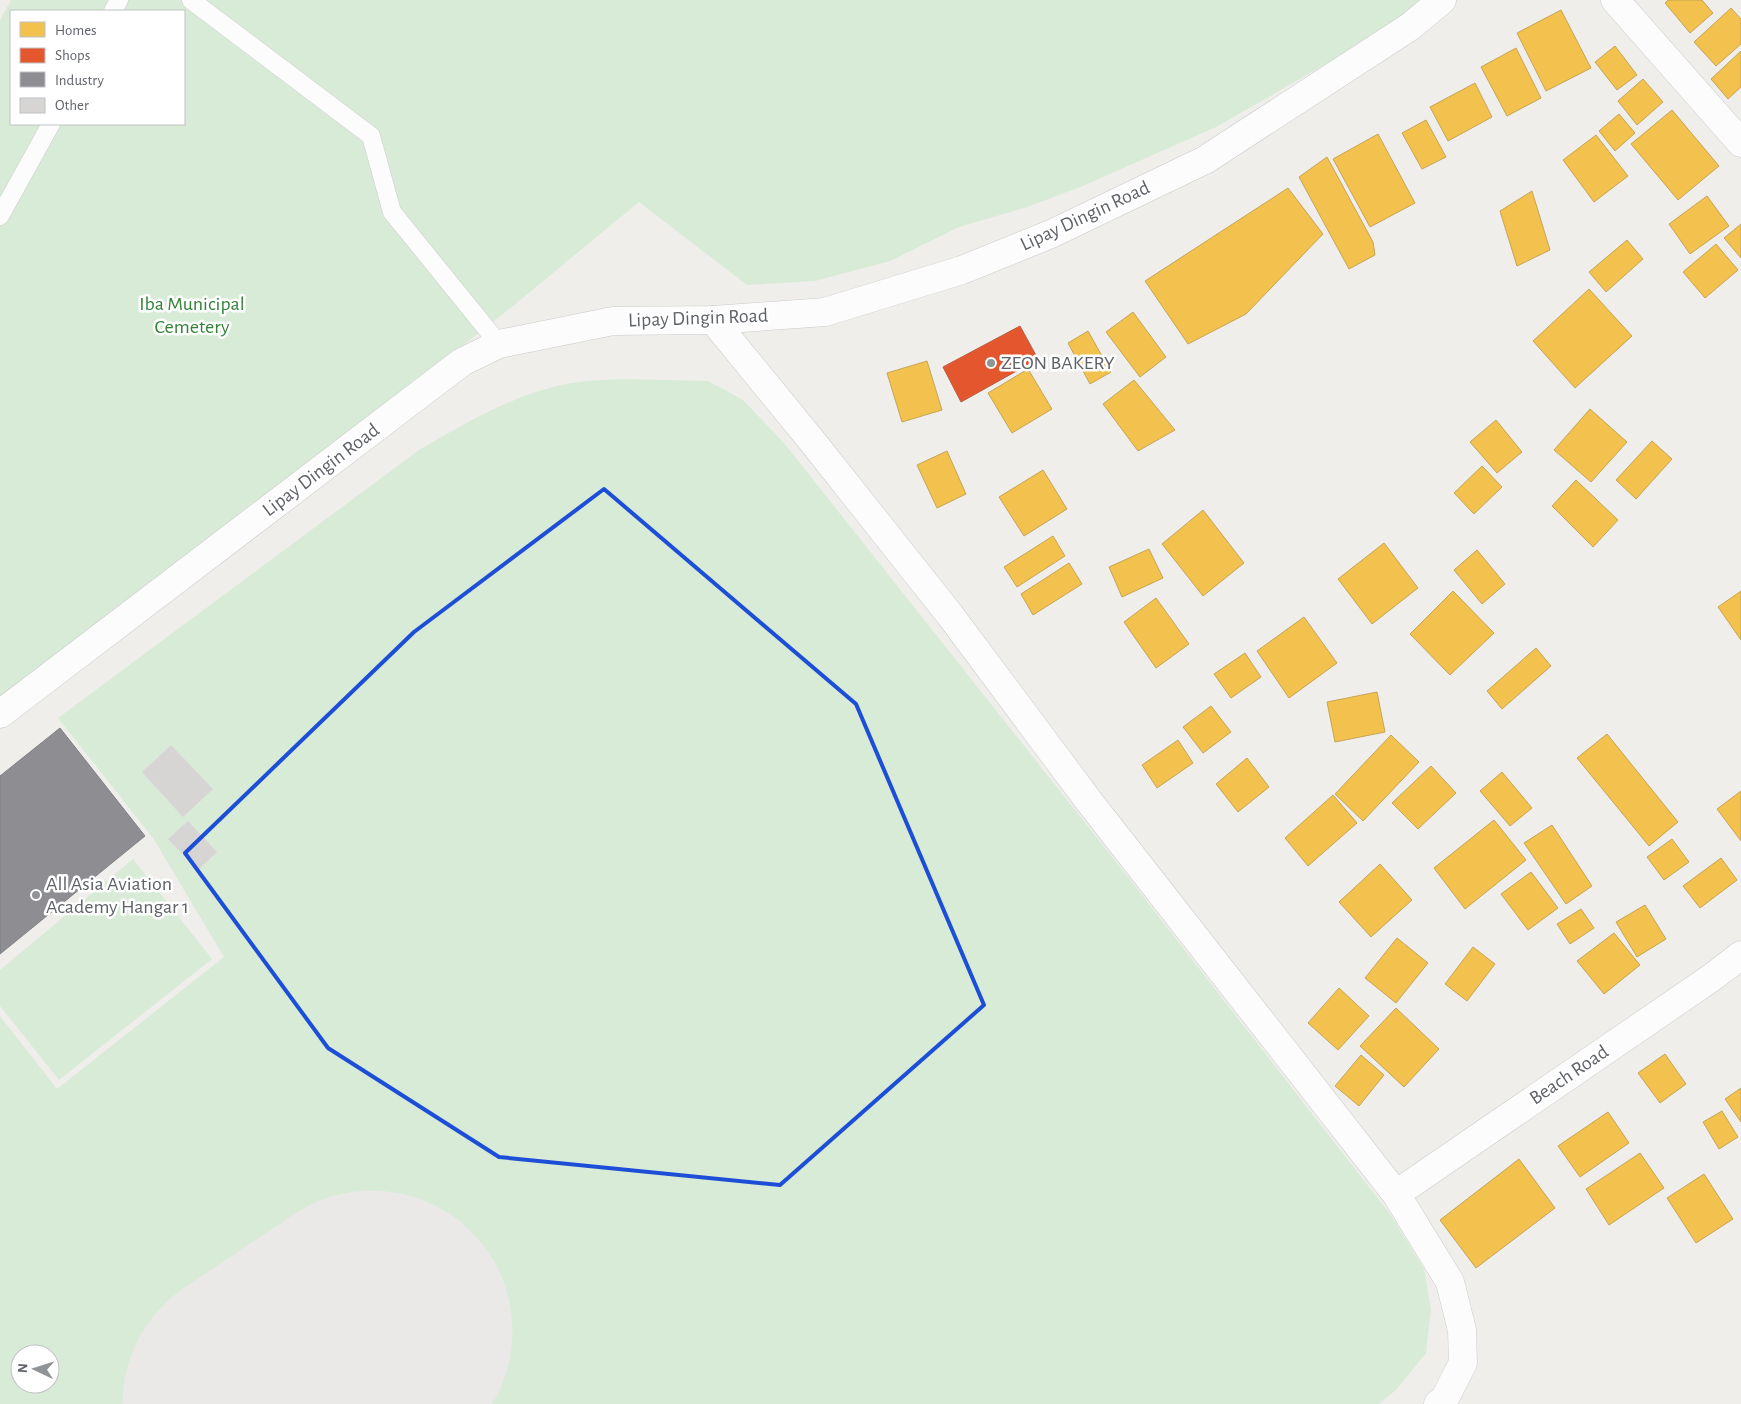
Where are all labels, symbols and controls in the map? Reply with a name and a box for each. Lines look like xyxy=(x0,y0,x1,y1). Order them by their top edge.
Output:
legend xyxy=(10,10,185,125)
text: Homes xyxy=(55,23,97,38)
text: Shops xyxy=(55,48,90,63)
text: Industry xyxy=(55,73,104,88)
text: Other xyxy=(55,98,89,113)
street label: Lipay Dingin Road xyxy=(1017,177,1153,255)
park label: Iba Municipal Cemetery xyxy=(139,294,245,337)
street label: Lipay Dingin Road xyxy=(628,306,768,330)
place label: ZEON BAKERY xyxy=(1001,353,1115,373)
marker: ZEON BAKERY xyxy=(985,357,997,369)
street label: Lipay Dingin Road xyxy=(259,420,383,520)
place label: All Asia Aviation Academy Hangar 1 xyxy=(46,874,189,917)
marker: All Asia Aviation Academy Hangar 1 xyxy=(30,889,42,901)
street label: Beach Road xyxy=(1526,1041,1612,1109)
north arrow xyxy=(10,1344,60,1394)
text: N xyxy=(16,1363,30,1374)

